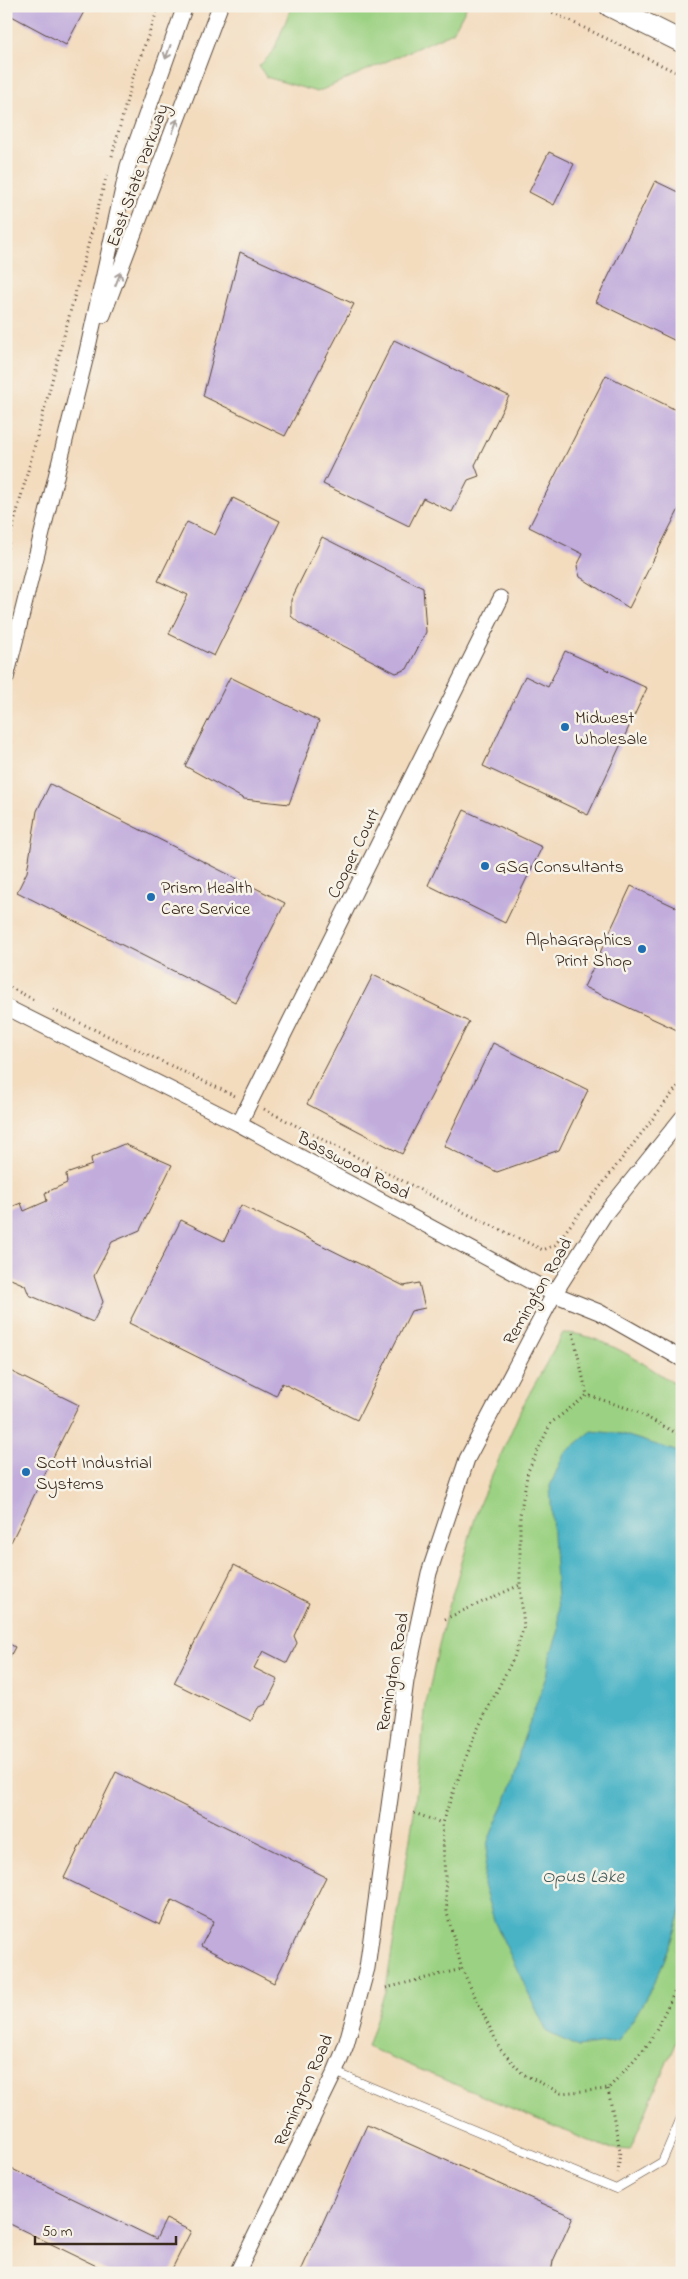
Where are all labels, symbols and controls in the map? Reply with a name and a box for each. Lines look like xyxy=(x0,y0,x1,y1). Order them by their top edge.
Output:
one-way arrow xyxy=(163,44,172,59)
street label: East State Parkway xyxy=(101,101,177,251)
one-way arrow xyxy=(171,119,180,134)
one-way arrow xyxy=(114,271,123,287)
place label: Midwest Wholesale xyxy=(575,706,648,753)
marker: Midwest Wholesale xyxy=(559,721,571,733)
street label: Cooper Court xyxy=(322,804,388,903)
place label: GSG Consultants xyxy=(495,855,624,881)
marker: GSG Consultants xyxy=(479,860,491,872)
place label: Prism Health Care Service xyxy=(161,876,253,923)
marker: Prism Health Care Service xyxy=(145,891,157,903)
place label: AlphaGraphics Print Shop xyxy=(526,928,632,975)
marker: AlphaGraphics Print Shop xyxy=(636,943,648,955)
street label: Basswood Road xyxy=(291,1126,414,1207)
street label: Remington Road xyxy=(497,1233,581,1351)
place label: Scott Industrial Systems xyxy=(36,1451,152,1498)
marker: Scott Industrial Systems xyxy=(20,1466,32,1478)
street label: Remington Road xyxy=(371,1611,418,1734)
water label: Opus Lake xyxy=(542,1864,626,1891)
street label: Remington Road xyxy=(269,2031,342,2151)
scale bar xyxy=(35,2214,176,2246)
text: 50 m xyxy=(42,2221,73,2243)

